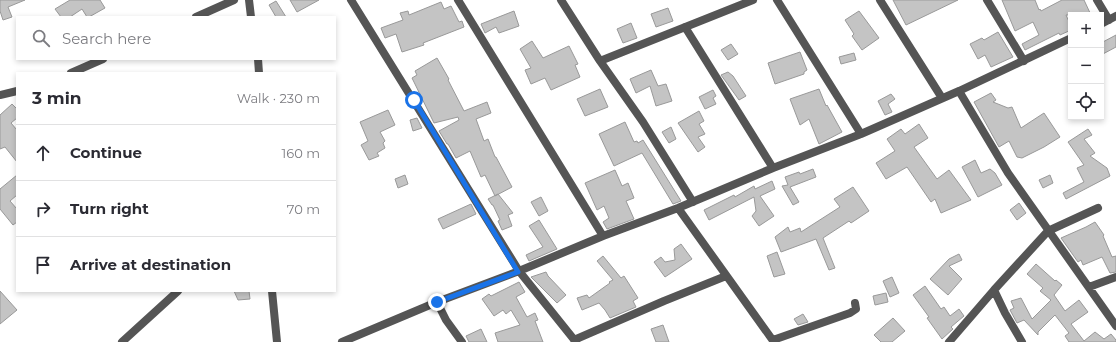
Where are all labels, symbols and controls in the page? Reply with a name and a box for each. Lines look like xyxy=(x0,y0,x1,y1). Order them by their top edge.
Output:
map controls xyxy=(1068,12,1104,120)
button: + xyxy=(1068,12,1104,48)
search box xyxy=(16,16,336,60)
icon: search xyxy=(30,27,52,49)
text: Search here xyxy=(62,29,151,48)
button: − xyxy=(1068,48,1104,84)
button: locate xyxy=(1068,84,1104,120)
text: 3 min xyxy=(32,88,82,108)
text: Walk · 230 m xyxy=(237,90,320,106)
route start xyxy=(405,91,423,109)
icon: ahead xyxy=(32,142,54,164)
text: Continue xyxy=(70,143,142,162)
text: 160 m xyxy=(282,145,320,161)
icon: right xyxy=(32,198,54,220)
text: Turn right xyxy=(70,199,149,218)
text: 70 m xyxy=(287,201,320,217)
icon: arrive xyxy=(32,254,54,276)
text: Arrive at destination xyxy=(70,255,231,274)
route end xyxy=(428,293,446,311)

